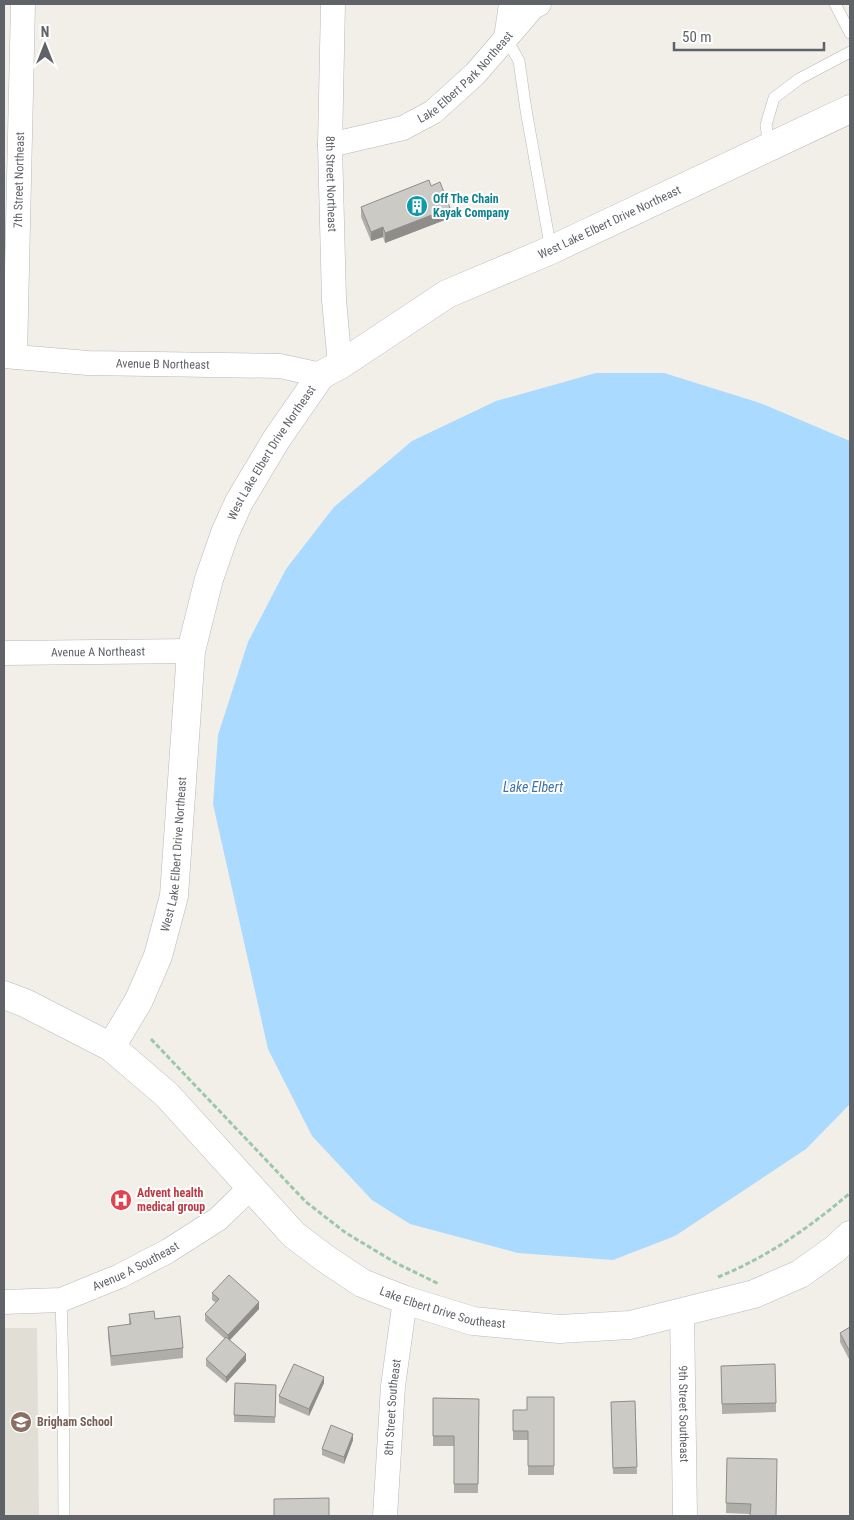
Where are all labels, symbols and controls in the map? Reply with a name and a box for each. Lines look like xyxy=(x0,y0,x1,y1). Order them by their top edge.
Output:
north arrow xyxy=(20,20,70,70)
scale bar xyxy=(674,20,824,52)
text: N xyxy=(41,24,49,40)
street label: Lake Elbert Park Northeast xyxy=(415,28,516,126)
text: 50 m xyxy=(682,28,712,46)
street label: 7th Street Northeast xyxy=(11,131,27,228)
street label: 8th Street Northeast xyxy=(323,136,339,233)
street label: West Lake Elbert Drive Northeast xyxy=(536,183,683,262)
place label: Off The Chain Kayak Company xyxy=(433,192,510,220)
building icon: Off The Chain Kayak Company xyxy=(405,194,429,218)
street label: Avenue B Northeast xyxy=(116,356,210,372)
street label: West Lake Elbert Drive Northeast xyxy=(225,383,319,522)
street label: Avenue A Northeast xyxy=(51,644,146,659)
street label: West Lake Elbert Drive Northeast xyxy=(158,776,189,933)
water label: Lake Elbert xyxy=(503,779,564,795)
place label: Advent health medical group xyxy=(137,1186,205,1214)
hospital icon: Advent health medical group xyxy=(109,1188,133,1212)
street label: Avenue A Southeast xyxy=(90,1239,182,1293)
street label: Lake Elbert Drive Southeast xyxy=(378,1284,507,1331)
street label: 8th Street Southeast xyxy=(382,1358,404,1456)
street label: 9th Street Southeast xyxy=(676,1365,691,1463)
school or university icon: Brigham School xyxy=(9,1410,33,1434)
place label: Brigham School xyxy=(37,1415,113,1429)

